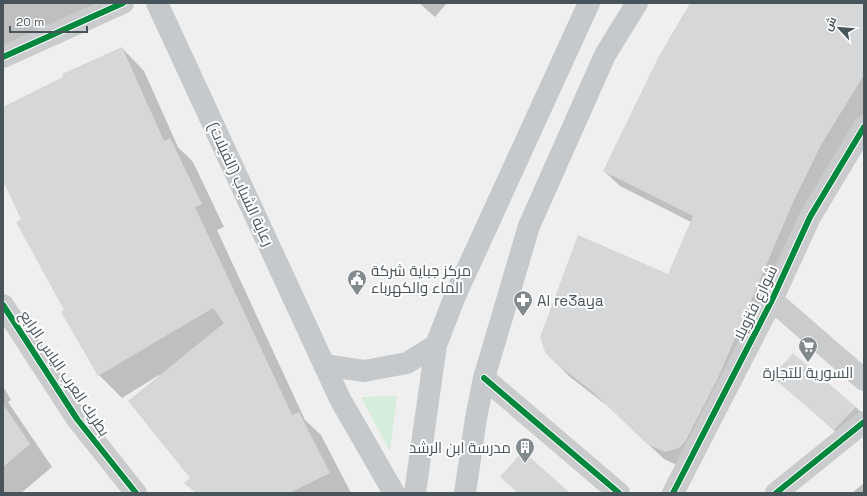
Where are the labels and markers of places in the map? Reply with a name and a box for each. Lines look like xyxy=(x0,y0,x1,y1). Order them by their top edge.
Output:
place label: مركز جباية شركة الماء والكهرباء xyxy=(371,261,471,298)
public building icon: مركز جباية شركة الماء والكهرباء xyxy=(346,268,368,296)
pharmacy icon: Al re3aya xyxy=(512,289,534,317)
place label: Al re3aya xyxy=(537,291,604,310)
supermarket icon: السورية للتجارة xyxy=(797,335,819,363)
place label: السورية للتجارة xyxy=(763,363,853,382)
building icon: مدرسة ابن الرشد xyxy=(514,436,536,464)
place label: مدرسة ابن الرشد xyxy=(409,438,511,458)

